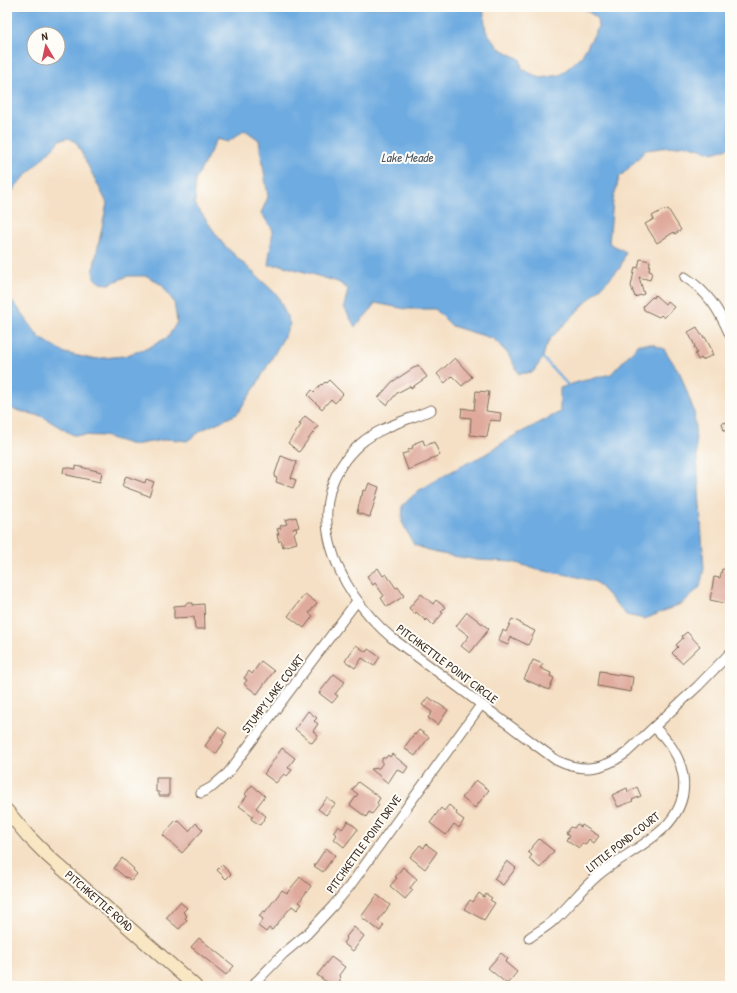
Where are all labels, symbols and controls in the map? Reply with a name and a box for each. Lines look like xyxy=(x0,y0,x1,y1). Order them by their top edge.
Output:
north arrow xyxy=(26,26,66,66)
text: N xyxy=(40,29,49,43)
water label: Lake Meade xyxy=(381,148,434,166)
street label: PITCHKETTLE POINT CIRCLE xyxy=(393,620,502,708)
street label: STUMPY LAKE COURT xyxy=(237,651,308,736)
street label: PITCHKETTLE POINT DRIVE xyxy=(322,791,405,896)
street label: LITTLE POND COURT xyxy=(582,807,663,876)
street label: PITCHKETTLE ROAD xyxy=(62,866,137,935)

